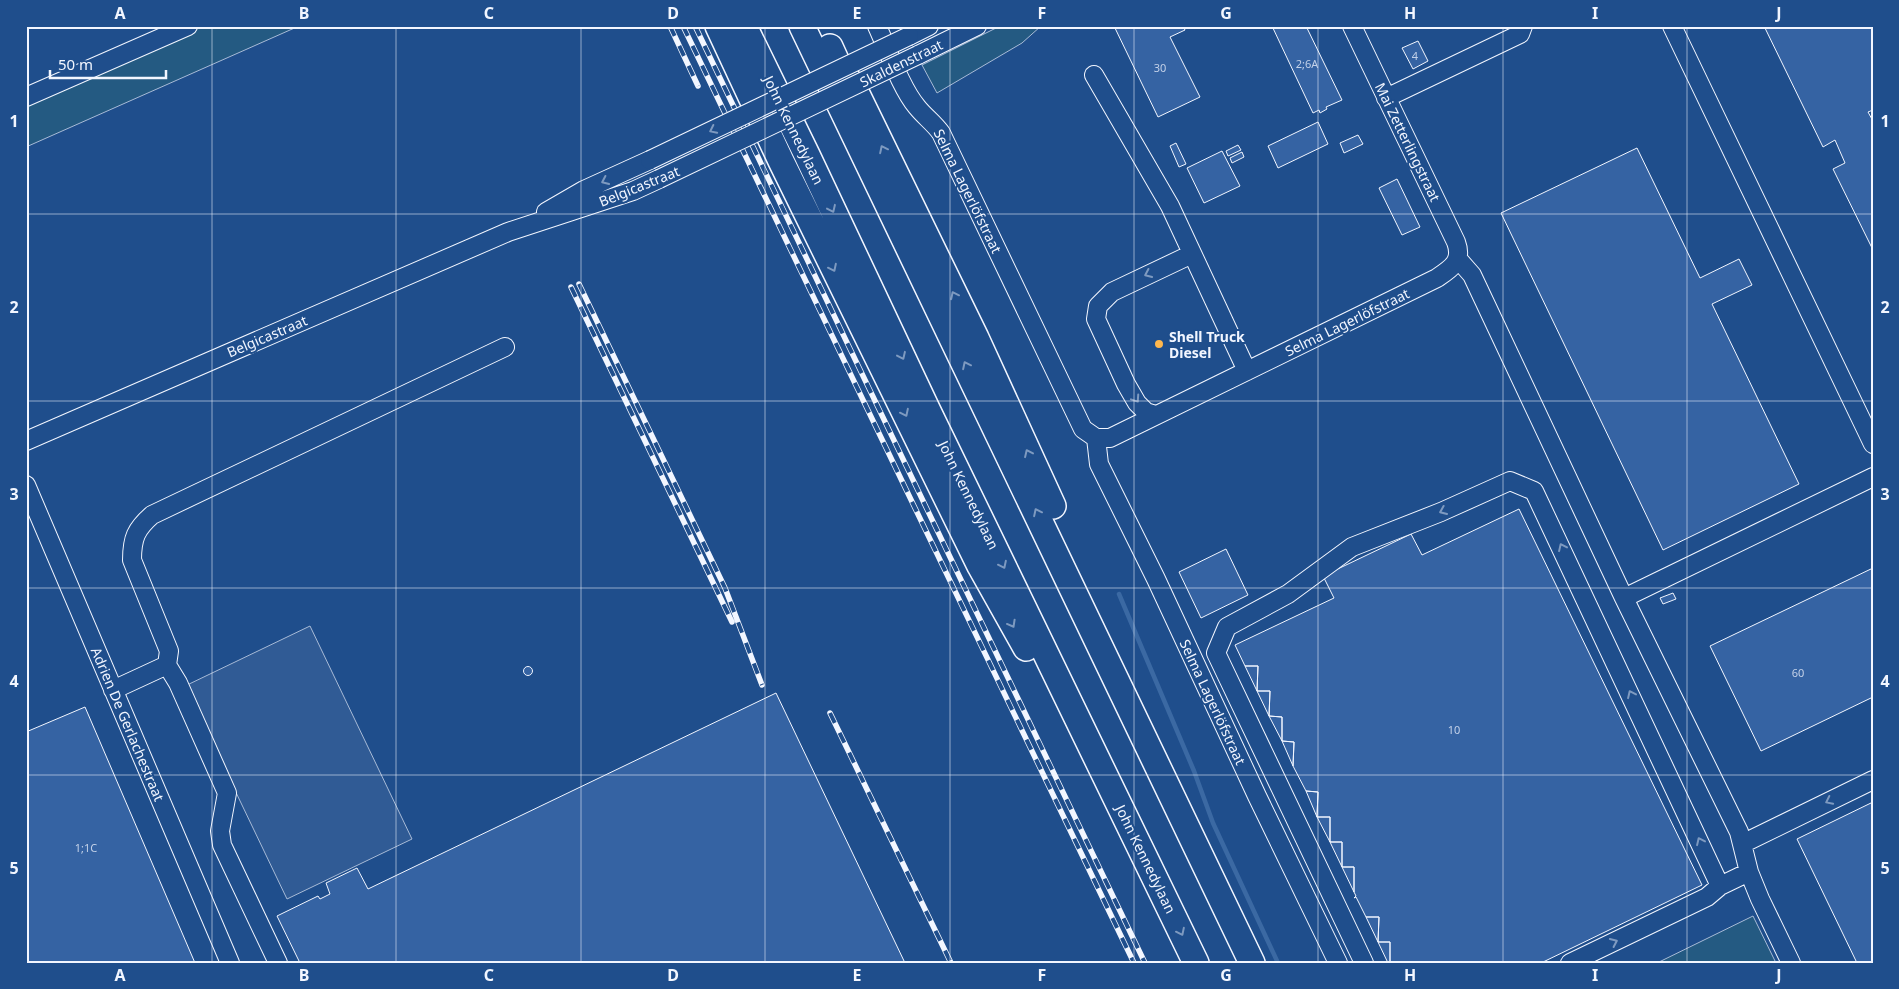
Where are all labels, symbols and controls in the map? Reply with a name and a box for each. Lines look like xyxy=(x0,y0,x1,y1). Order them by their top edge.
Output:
text: A xyxy=(114,2,126,24)
text: B xyxy=(299,2,309,24)
text: C xyxy=(484,2,494,24)
text: D xyxy=(667,2,679,24)
text: E xyxy=(853,2,862,24)
text: F xyxy=(1038,2,1046,24)
text: G xyxy=(1220,2,1232,24)
text: H xyxy=(1404,2,1416,24)
text: I xyxy=(1592,2,1598,24)
text: J xyxy=(1774,2,1782,24)
street label: Skaldenstraat xyxy=(856,35,946,91)
scale bar xyxy=(50,48,166,80)
house number: 4 xyxy=(1412,48,1419,63)
text: 50 m xyxy=(58,54,93,74)
house number: 2;6A xyxy=(1296,56,1319,71)
house number: 30 xyxy=(1154,60,1166,75)
street label: John Kennedylaan xyxy=(759,71,829,188)
street label: Mai Zetterlingstraat xyxy=(1371,79,1445,205)
text: 1 xyxy=(9,110,19,132)
text: 1 xyxy=(1880,110,1890,132)
one-way arrow xyxy=(709,124,718,134)
street label: Selma Lagerlöfstraat xyxy=(930,126,1006,256)
one-way arrow xyxy=(879,145,889,154)
street label: Belgicastraat xyxy=(596,161,682,211)
one-way arrow xyxy=(601,174,610,185)
one-way arrow xyxy=(826,204,837,213)
one-way arrow xyxy=(827,262,837,271)
one-way arrow xyxy=(1144,268,1153,278)
street label: Selma Lagerlöfstraat xyxy=(1282,284,1412,360)
one-way arrow xyxy=(950,291,960,300)
text: 2 xyxy=(9,296,19,318)
text: 2 xyxy=(1880,296,1890,318)
street label: Belgicastraat xyxy=(224,311,310,361)
place label: Shell Truck Diesel xyxy=(1169,327,1245,362)
marker: Shell Truck Diesel xyxy=(1153,338,1165,350)
one-way arrow xyxy=(895,351,906,360)
one-way arrow xyxy=(962,361,972,370)
one-way arrow xyxy=(1129,394,1139,403)
one-way arrow xyxy=(899,408,909,417)
street label: John Kennedylaan xyxy=(934,436,1004,553)
one-way arrow xyxy=(1024,449,1035,458)
text: 3 xyxy=(9,483,19,505)
text: 3 xyxy=(1880,483,1890,505)
one-way arrow xyxy=(1439,505,1448,515)
one-way arrow xyxy=(1033,508,1043,517)
one-way arrow xyxy=(1558,543,1568,552)
one-way arrow xyxy=(997,560,1007,569)
one-way arrow xyxy=(1006,618,1016,627)
street label: Selma Lagerlöfstraat xyxy=(1176,636,1250,768)
street label: Adrien De Gerlachestraat xyxy=(87,644,169,804)
house number: 60 xyxy=(1792,665,1804,680)
text: 4 xyxy=(9,670,19,692)
text: 4 xyxy=(1880,670,1890,692)
one-way arrow xyxy=(1627,690,1637,699)
house number: 10 xyxy=(1448,722,1460,737)
one-way arrow xyxy=(1825,795,1834,805)
street label: John Kennedylaan xyxy=(1111,800,1181,917)
one-way arrow xyxy=(1696,837,1706,846)
house number: 1;1C xyxy=(75,840,97,855)
text: 5 xyxy=(9,857,19,879)
text: 5 xyxy=(1880,857,1890,879)
one-way arrow xyxy=(1175,926,1185,935)
one-way arrow xyxy=(1609,938,1618,948)
text: A xyxy=(114,964,126,986)
text: B xyxy=(299,964,309,986)
text: C xyxy=(484,964,494,986)
text: D xyxy=(667,964,679,986)
text: E xyxy=(853,964,862,986)
text: F xyxy=(1038,964,1046,986)
text: G xyxy=(1220,964,1232,986)
text: H xyxy=(1404,964,1416,986)
text: I xyxy=(1592,964,1598,986)
text: J xyxy=(1774,964,1782,986)

